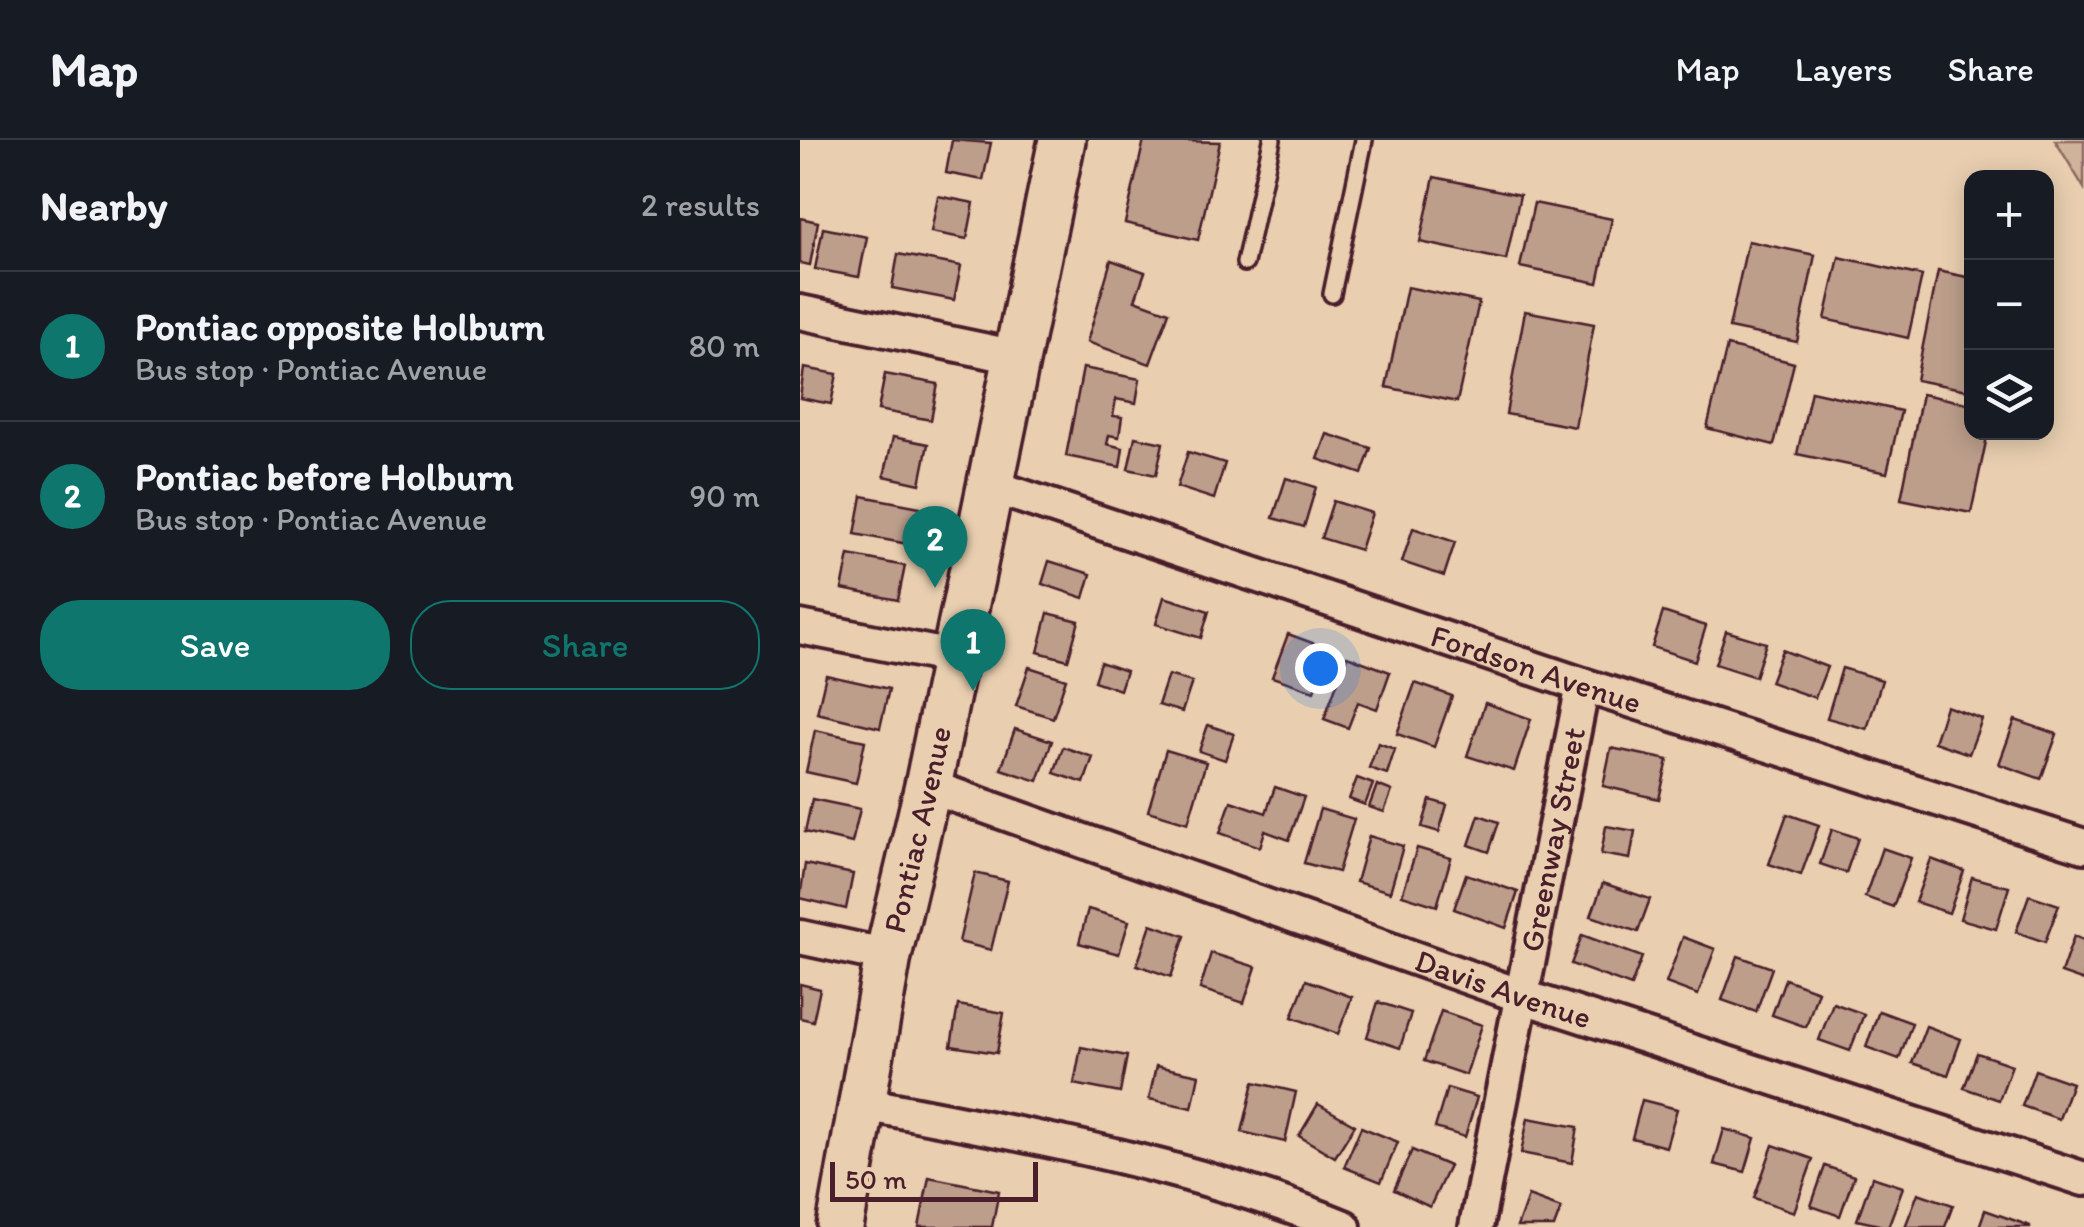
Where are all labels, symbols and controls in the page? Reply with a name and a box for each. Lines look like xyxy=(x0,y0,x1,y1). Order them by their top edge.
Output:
text: Map xyxy=(50,40,138,98)
text: Map xyxy=(1676,48,1740,90)
text: Layers xyxy=(1795,48,1892,90)
text: Share xyxy=(1947,48,2034,90)
map controls xyxy=(1964,170,2054,440)
button: + xyxy=(1964,170,2054,260)
text: Nearby xyxy=(40,180,167,231)
text: 2 results xyxy=(641,186,760,224)
button: − xyxy=(1964,260,2054,350)
text: Pontiac opposite Holburn xyxy=(135,304,545,350)
text: 1 xyxy=(65,327,80,365)
text: 80 m xyxy=(689,327,760,365)
text: Bus stop · Pontiac Avenue xyxy=(135,350,487,388)
button: layers xyxy=(1964,350,2054,440)
text: Pontiac before Holburn xyxy=(135,454,514,500)
text: 2 xyxy=(64,477,81,515)
text: 90 m xyxy=(689,477,760,515)
text: Bus stop · Pontiac Avenue xyxy=(135,500,487,538)
pin: 2 xyxy=(902,506,968,588)
button: Save xyxy=(40,600,390,690)
button: Share xyxy=(410,600,760,690)
pin: 1 xyxy=(940,608,1006,691)
street label: Fordson Avenue xyxy=(1426,616,1646,721)
your location xyxy=(1295,643,1346,694)
street label: Pontiac Avenue xyxy=(875,723,959,937)
street label: Greenway Street xyxy=(1512,724,1593,955)
street label: Davis Avenue xyxy=(1410,941,1596,1037)
scale bar xyxy=(830,1157,1038,1202)
text: 50 m xyxy=(845,1162,907,1196)

